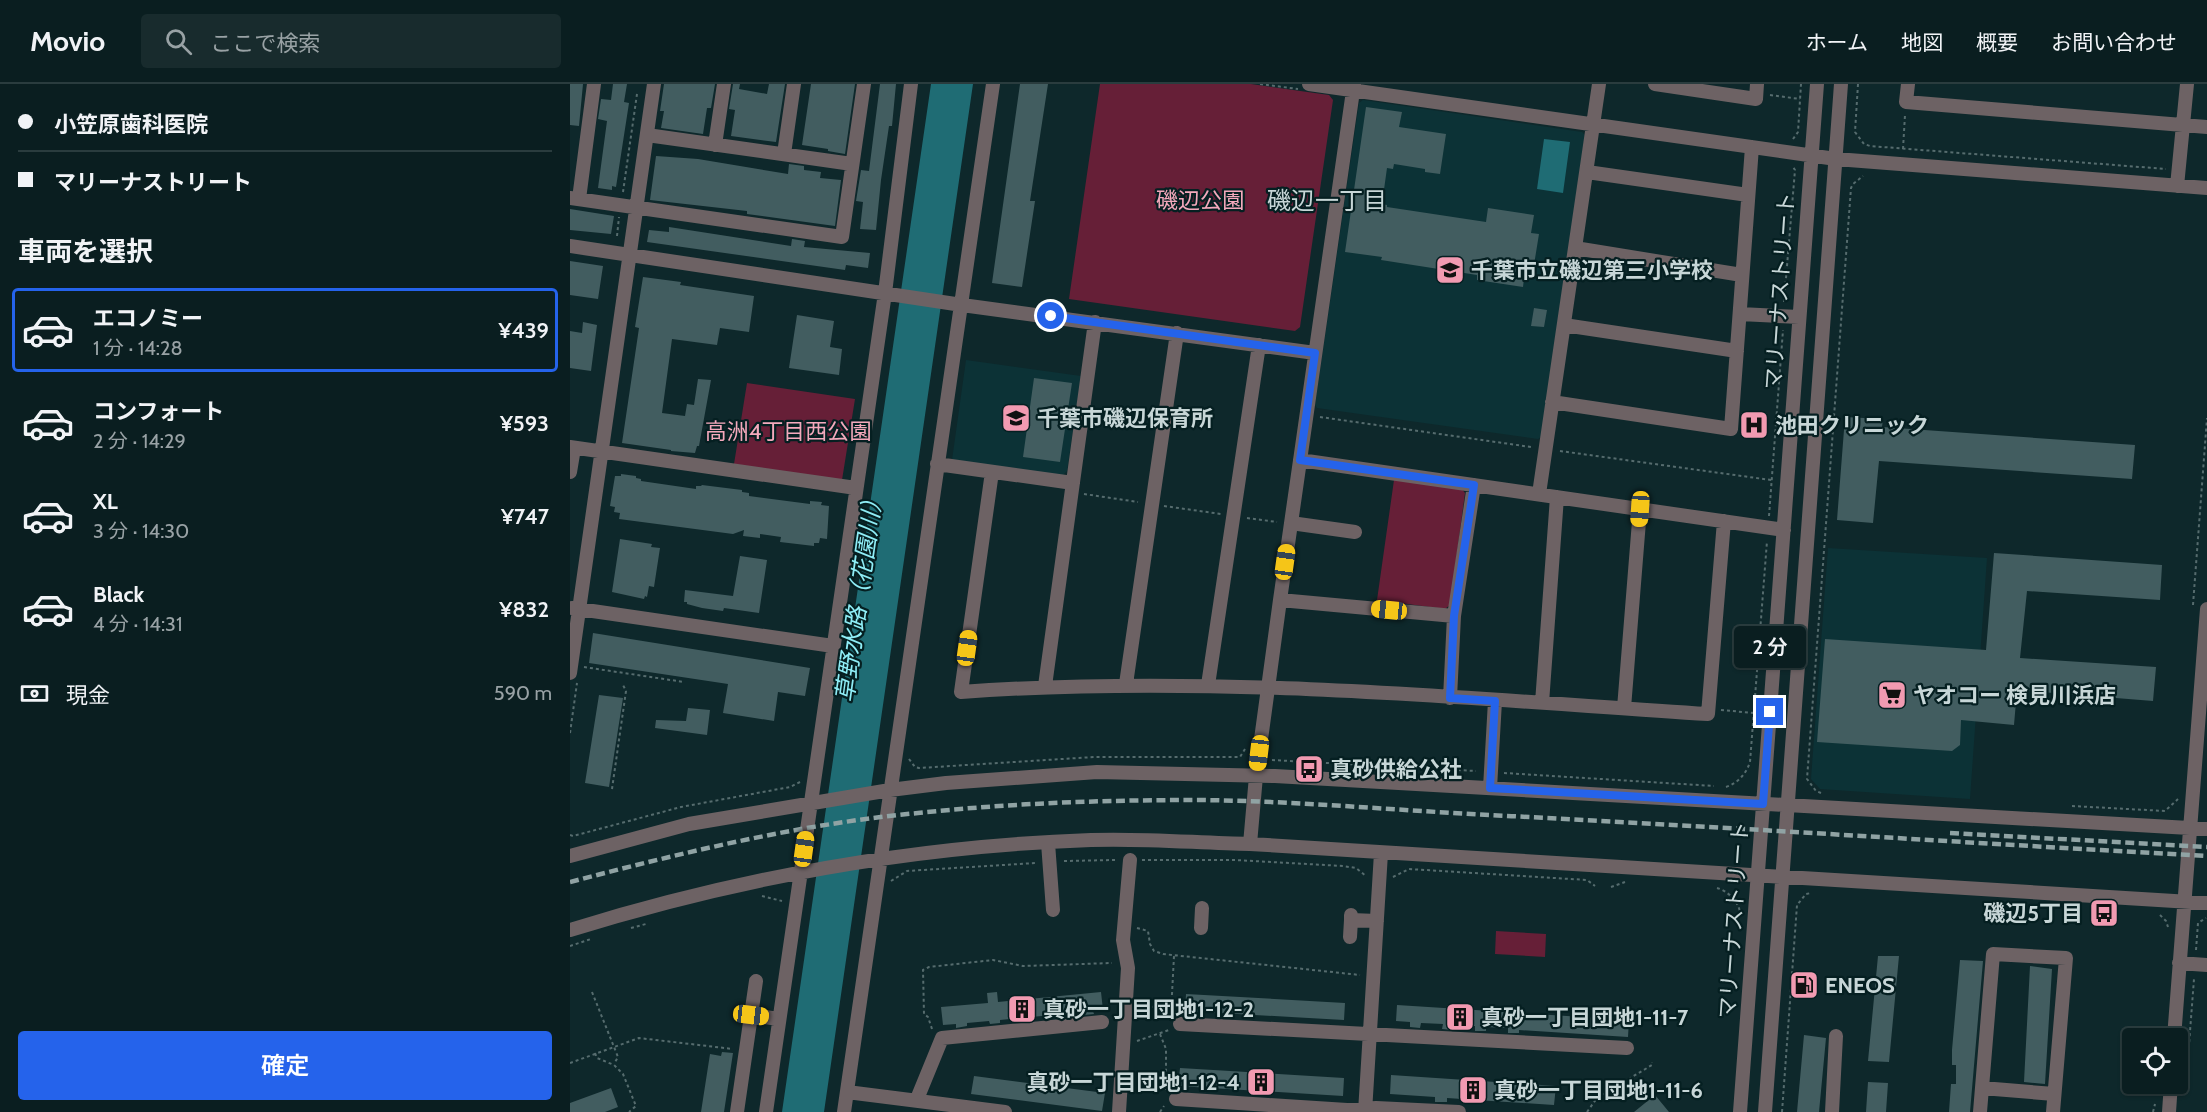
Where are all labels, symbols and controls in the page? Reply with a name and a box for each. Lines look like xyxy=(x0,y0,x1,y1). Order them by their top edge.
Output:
search box xyxy=(141,14,561,68)
text: Movio xyxy=(30,24,105,58)
icon: search xyxy=(162,25,195,58)
text: ここで検索 xyxy=(210,30,320,57)
text: ホーム xyxy=(1806,30,1868,55)
text: 地図 xyxy=(1901,30,1943,55)
text: 概要 xyxy=(1976,30,2018,55)
text: お問い合わせ xyxy=(2051,30,2177,55)
text: 小笠原歯科医院 xyxy=(54,111,208,138)
text: マリーナストリート xyxy=(54,169,252,196)
district label: 磯辺一丁目 xyxy=(1267,186,1387,215)
park label: 磯辺公園 xyxy=(1156,187,1244,214)
street label: マリーナストリート xyxy=(1760,191,1800,391)
text: 車両を選択 xyxy=(18,235,153,268)
school or university icon: 千葉市立磯辺第三小学校 xyxy=(1434,254,1466,286)
place label: 千葉市立磯辺第三小学校 xyxy=(1471,257,1713,284)
route start xyxy=(1037,302,1064,329)
icon: car xyxy=(21,303,75,357)
text: エコノミー xyxy=(93,305,203,332)
text: ¥439 xyxy=(498,317,549,344)
text: 1 分 · 14:28 xyxy=(93,336,183,360)
icon: car xyxy=(21,396,75,450)
text: コンフォート xyxy=(93,398,224,425)
school or university icon: 千葉市磯辺保育所 xyxy=(1000,402,1032,434)
place label: 千葉市磯辺保育所 xyxy=(1037,405,1213,432)
hospital icon: 池田クリニック xyxy=(1738,409,1770,441)
text: ¥593 xyxy=(500,410,549,437)
place label: 池田クリニック xyxy=(1775,412,1929,439)
park label: 高洲4丁目西公園 xyxy=(705,418,871,445)
text: 2 分 · 14:29 xyxy=(93,429,186,453)
water label: 草野水路（花園川） xyxy=(830,486,888,704)
text: XL xyxy=(93,488,118,515)
icon: car xyxy=(21,489,75,543)
car xyxy=(1630,490,1650,528)
text: ¥747 xyxy=(501,503,549,530)
text: 3 分 · 14:30 xyxy=(93,519,189,543)
car xyxy=(1274,543,1296,581)
text: Black xyxy=(93,581,144,608)
icon: car xyxy=(21,582,75,636)
text: ¥832 xyxy=(499,596,549,623)
car xyxy=(1370,599,1408,621)
text: 4 分 · 14:31 xyxy=(93,612,182,636)
callout: 2 分 xyxy=(1734,625,1806,667)
car xyxy=(956,629,978,667)
text: 2 分 xyxy=(1752,635,1788,659)
icon: cash xyxy=(18,677,51,710)
supermarket icon: ヤオコー 検見川浜店 xyxy=(1876,679,1908,711)
text: 590 m xyxy=(494,681,552,705)
text: 現金 xyxy=(66,682,110,709)
place label: ヤオコー 検見川浜店 xyxy=(1913,682,2116,709)
route end xyxy=(1756,698,1783,725)
car xyxy=(1248,734,1270,772)
bus stop icon: 真砂供給公社 xyxy=(1293,753,1325,785)
place label: 真砂供給公社 xyxy=(1330,756,1462,783)
street label: マリーナストリート xyxy=(1714,820,1754,1020)
car xyxy=(793,830,815,868)
bus stop icon: 磯辺5丁目 xyxy=(2088,897,2120,929)
place label: 磯辺5丁目 xyxy=(1983,900,2083,927)
fuel station icon: ENEOS xyxy=(1788,969,1820,1001)
place label: ENEOS xyxy=(1825,972,1895,999)
building icon: 真砂一丁目団地1-12-2 xyxy=(1006,993,1038,1025)
place label: 真砂一丁目団地1-12-2 xyxy=(1043,996,1254,1023)
building icon: 真砂一丁目団地1-11-7 xyxy=(1444,1001,1476,1033)
car xyxy=(732,1004,770,1026)
place label: 真砂一丁目団地1-11-7 xyxy=(1481,1004,1689,1031)
map controls xyxy=(2122,1028,2188,1094)
button: locate xyxy=(2122,1028,2188,1094)
button: 確定 xyxy=(18,1031,552,1100)
building icon: 真砂一丁目団地1-12-4 xyxy=(1245,1066,1277,1098)
place label: 真砂一丁目団地1-12-4 xyxy=(1027,1069,1240,1096)
building icon: 真砂一丁目団地1-11-6 xyxy=(1457,1074,1489,1106)
place label: 真砂一丁目団地1-11-6 xyxy=(1494,1077,1703,1104)

